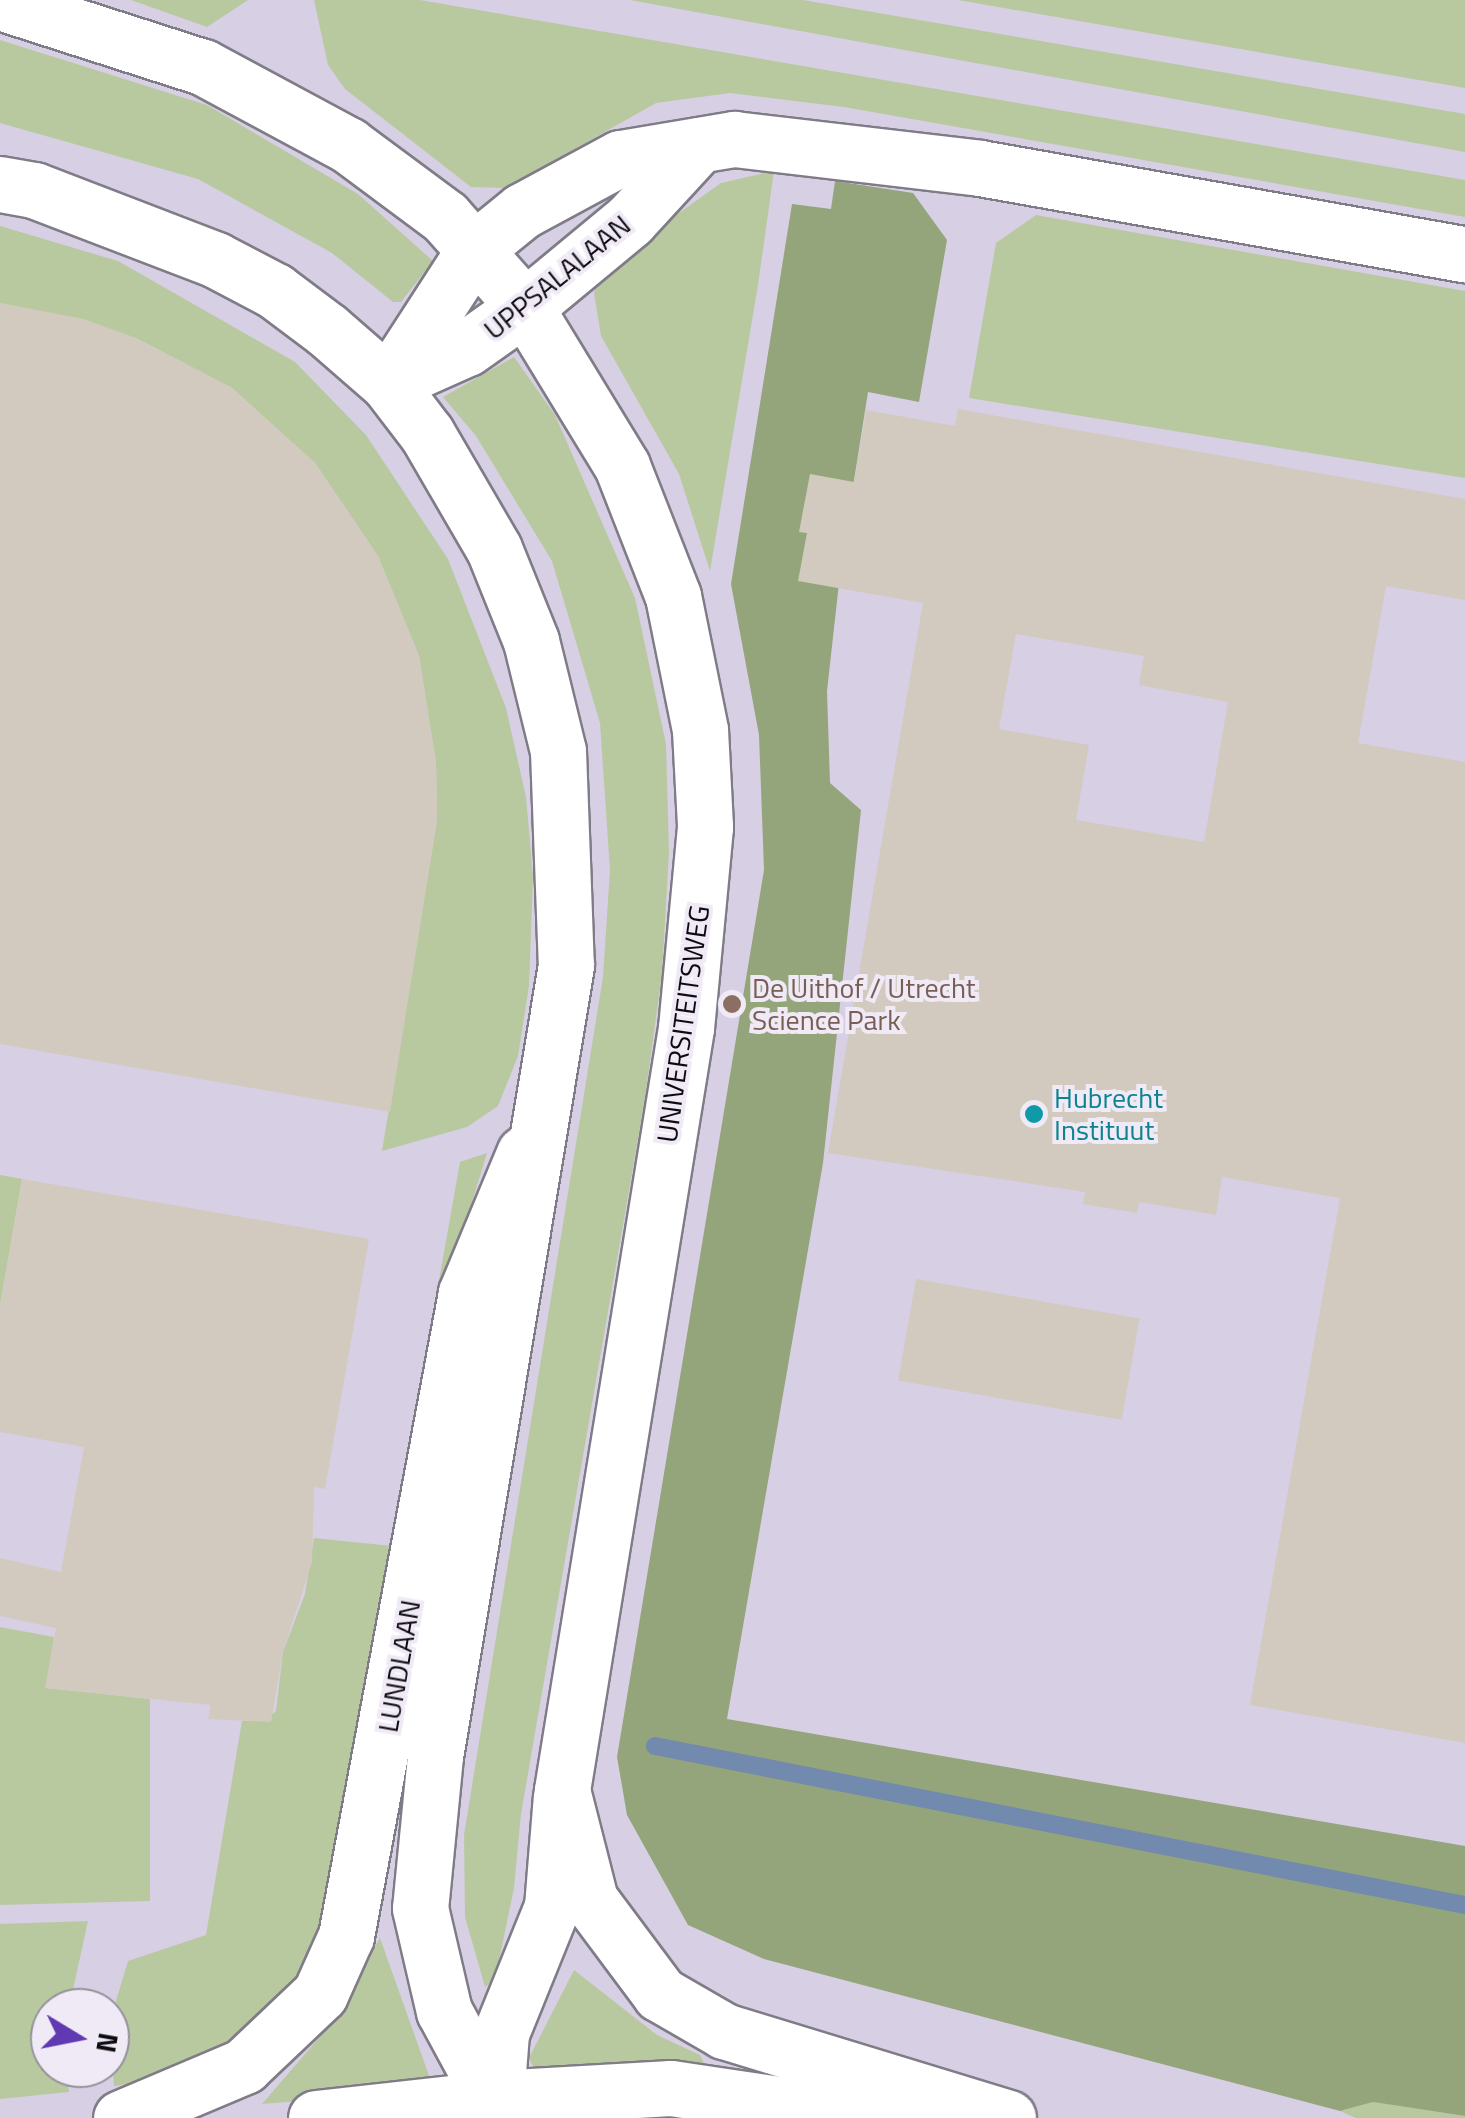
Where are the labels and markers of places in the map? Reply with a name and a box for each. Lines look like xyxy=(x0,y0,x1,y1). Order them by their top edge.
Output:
place label: De Uithof / Utrecht Science Park xyxy=(752,971,976,1037)
marker: De Uithof / Utrecht Science Park xyxy=(721,993,743,1015)
place label: Hubrecht Instituut xyxy=(1054,1081,1163,1147)
marker: Hubrecht Instituut xyxy=(1023,1103,1045,1125)

